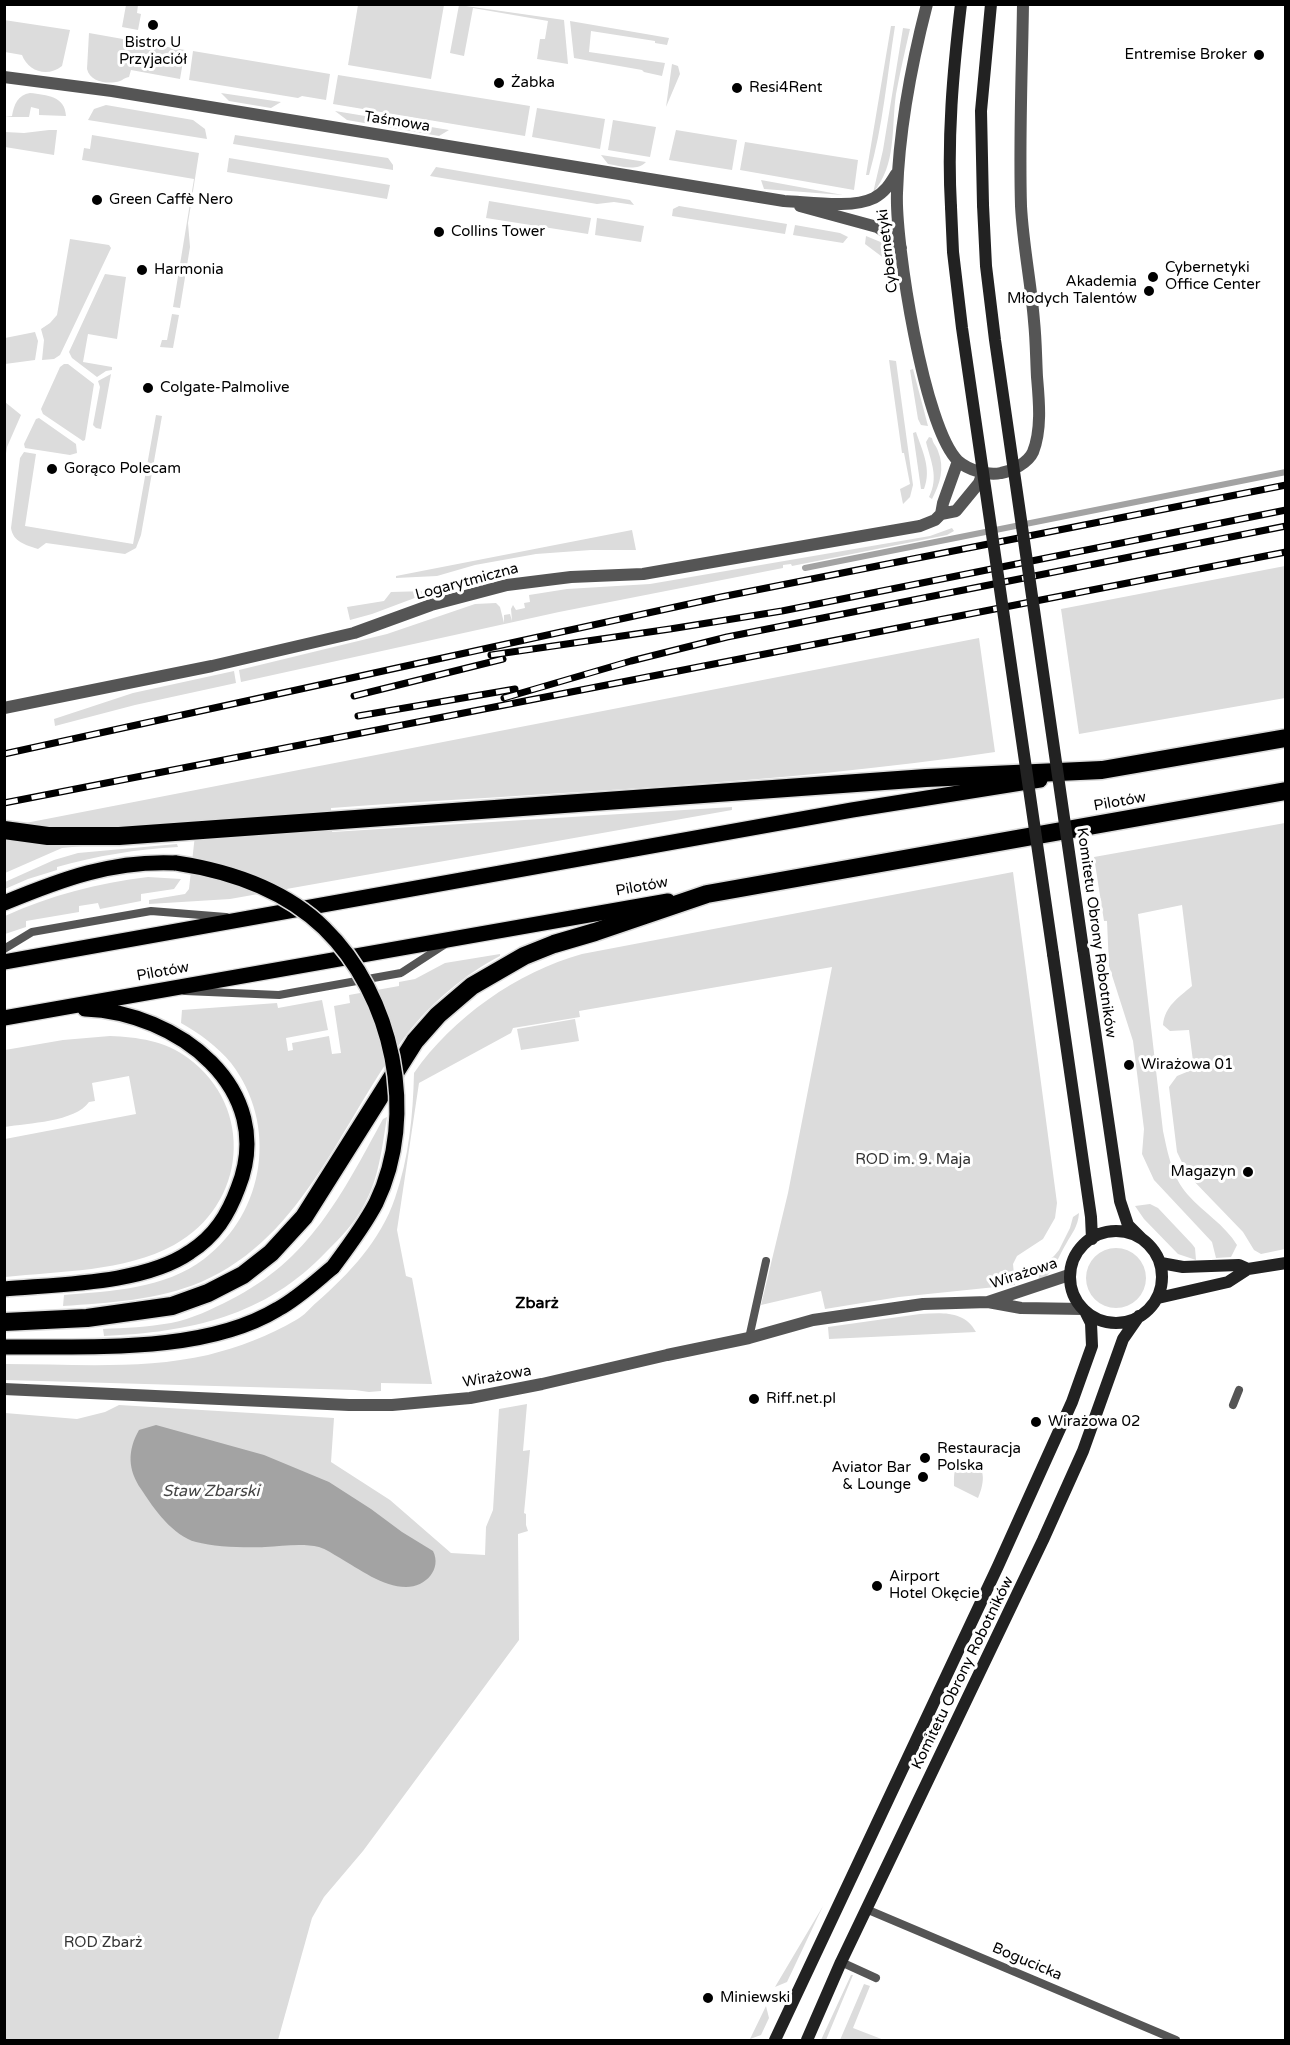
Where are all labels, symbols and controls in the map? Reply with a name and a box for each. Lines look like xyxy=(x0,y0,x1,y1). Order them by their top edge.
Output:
marker: Bistro U Przyjaciół xyxy=(146,18,160,32)
place label: Bistro U Przyjaciół xyxy=(119,34,187,69)
place label: Entremise Broker xyxy=(1125,46,1247,64)
marker: Entremise Broker xyxy=(1252,48,1266,62)
place label: Żabka xyxy=(511,74,555,92)
marker: Żabka xyxy=(492,76,506,90)
place label: Resi4Rent xyxy=(749,79,822,97)
marker: Resi4Rent xyxy=(730,81,744,95)
street label: Taśmowa xyxy=(363,108,431,136)
place label: Green Caffè Nero xyxy=(109,191,233,209)
marker: Green Caffè Nero xyxy=(90,193,104,207)
street label: Cybernetyki xyxy=(874,208,902,294)
place label: Collins Tower xyxy=(451,223,545,241)
marker: Collins Tower xyxy=(432,225,446,239)
place label: Cybernetyki Office Center xyxy=(1165,259,1260,294)
place label: Harmonia xyxy=(154,261,224,279)
marker: Harmonia xyxy=(135,263,149,277)
marker: Cybernetyki Office Center xyxy=(1146,270,1160,284)
place label: Akademia Młodych Talentów xyxy=(1007,273,1137,308)
marker: Akademia Młodych Talentów xyxy=(1142,284,1156,298)
place label: Colgate-Palmolive xyxy=(160,379,290,397)
marker: Colgate-Palmolive xyxy=(141,381,155,395)
place label: Gorąco Polecam xyxy=(64,460,181,478)
marker: Gorąco Polecam xyxy=(45,462,59,476)
street label: Logarytmiczna xyxy=(413,560,521,604)
street label: Pilotów xyxy=(1092,789,1148,815)
street label: Komitetu Obrony Robotników xyxy=(1072,827,1120,1039)
street label: Pilotów xyxy=(614,874,670,900)
street label: Pilotów xyxy=(135,959,191,985)
place label: Wirażowa 01 xyxy=(1141,1056,1233,1074)
marker: Wirażowa 01 xyxy=(1122,1058,1136,1072)
park label: ROD im. 9. Maja xyxy=(855,1151,971,1169)
place label: Magazyn xyxy=(1171,1163,1236,1181)
marker: Magazyn xyxy=(1241,1165,1255,1179)
street label: Wirażowa xyxy=(988,1255,1060,1293)
district label: Zbarż xyxy=(515,1294,559,1314)
street label: Wirażowa xyxy=(461,1362,533,1392)
place label: Riff.net.pl xyxy=(766,1390,836,1408)
marker: Riff.net.pl xyxy=(747,1392,761,1406)
place label: Wirażowa 02 xyxy=(1048,1413,1140,1431)
marker: Wirażowa 02 xyxy=(1029,1415,1043,1429)
place label: Restauracja Polska xyxy=(937,1440,1021,1475)
marker: Restauracja Polska xyxy=(918,1451,932,1465)
place label: Aviator Bar & Lounge xyxy=(831,1459,911,1494)
marker: Aviator Bar & Lounge xyxy=(916,1470,930,1484)
water label: Staw Zbarski xyxy=(162,1482,260,1502)
place label: Airport Hotel Okęcie xyxy=(889,1568,980,1603)
street label: Komitetu Obrony Robotników xyxy=(908,1574,1018,1772)
marker: Airport Hotel Okęcie xyxy=(870,1579,884,1593)
park label: ROD Zbarż xyxy=(64,1934,142,1952)
street label: Bogucicka xyxy=(989,1939,1065,1985)
place label: Miniewski xyxy=(720,1989,790,2007)
marker: Miniewski xyxy=(701,1991,715,2005)

